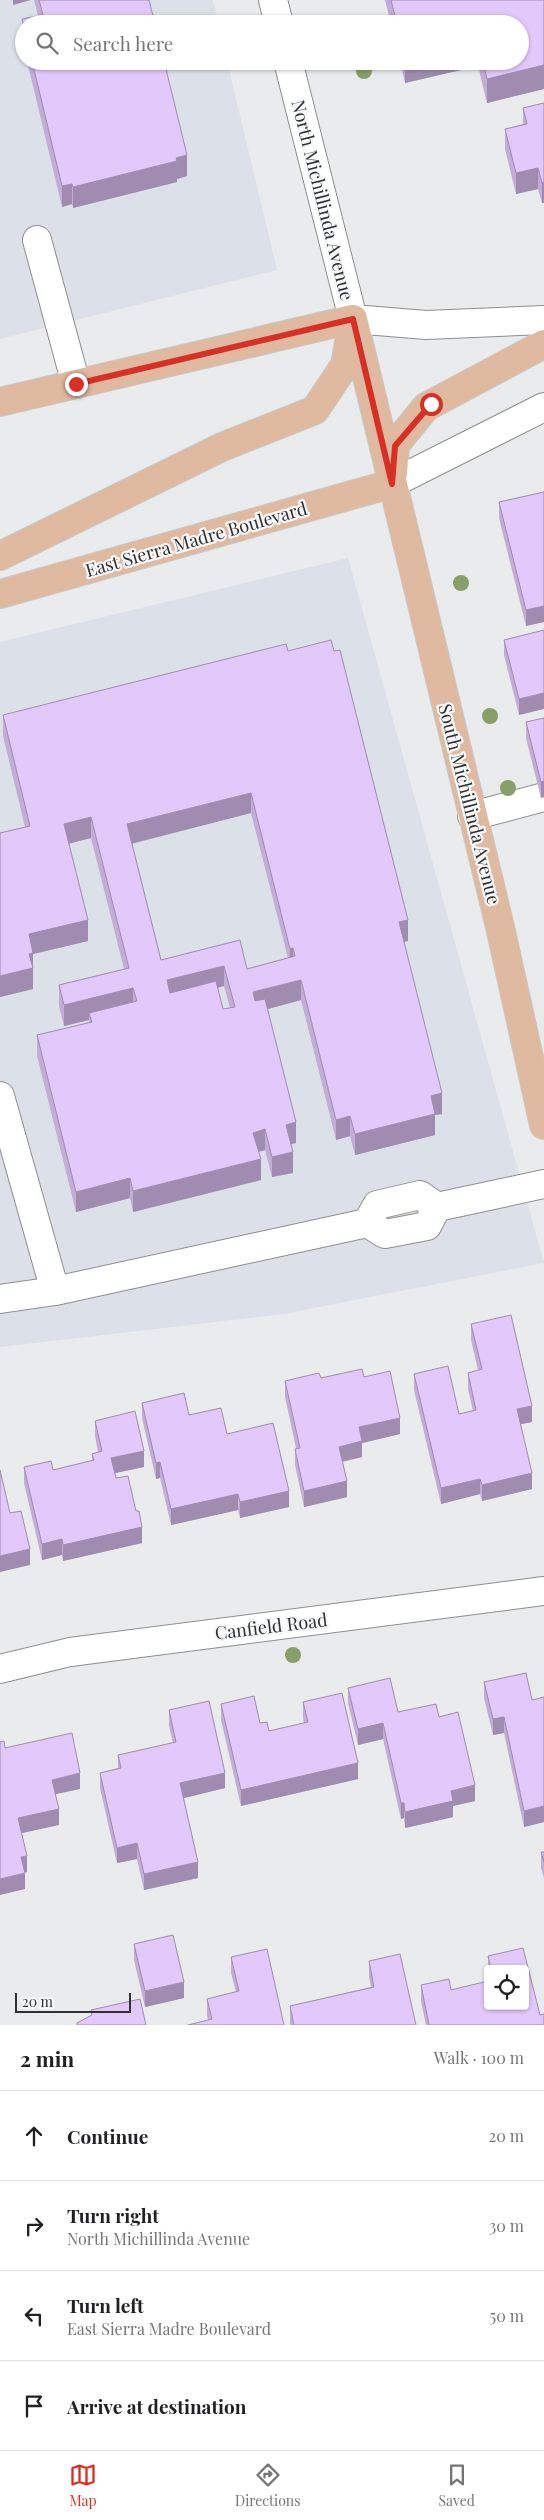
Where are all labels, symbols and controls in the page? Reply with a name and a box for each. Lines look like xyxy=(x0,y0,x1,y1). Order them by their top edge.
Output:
search box xyxy=(15,15,529,70)
icon: search xyxy=(33,29,61,57)
text: Search here xyxy=(73,30,173,56)
street label: North Michillinda Avenue xyxy=(286,97,360,303)
route end xyxy=(65,373,88,396)
route start xyxy=(420,393,443,416)
street label: East Sierra Madre Boulevard xyxy=(82,496,310,582)
street label: South Michillinda Avenue xyxy=(433,701,507,907)
street label: Canfield Road xyxy=(213,1607,329,1645)
map controls xyxy=(484,1965,529,2010)
button: locate xyxy=(484,1965,529,2010)
scale bar xyxy=(15,1990,131,2013)
text: 20 m xyxy=(22,1992,53,2011)
text: 2 min xyxy=(20,2044,74,2072)
text: Walk · 100 m xyxy=(434,2047,524,2068)
icon: ahead xyxy=(20,2122,48,2150)
text: Continue xyxy=(67,2123,148,2149)
text: 20 m xyxy=(489,2125,524,2146)
text: Turn right xyxy=(67,2202,159,2228)
icon: right xyxy=(20,2212,48,2240)
text: 30 m xyxy=(489,2215,524,2236)
text: North Michillinda Avenue xyxy=(67,2228,250,2249)
text: Turn left xyxy=(67,2292,144,2318)
icon: left xyxy=(20,2302,48,2330)
text: 50 m xyxy=(490,2305,524,2326)
text: East Sierra Madre Boulevard xyxy=(67,2318,271,2339)
icon: arrive xyxy=(20,2392,48,2420)
text: Arrive at destination xyxy=(67,2393,247,2419)
tab: Map xyxy=(69,2461,97,2510)
tab: Directions xyxy=(235,2461,300,2510)
tab: Saved xyxy=(439,2461,475,2510)

